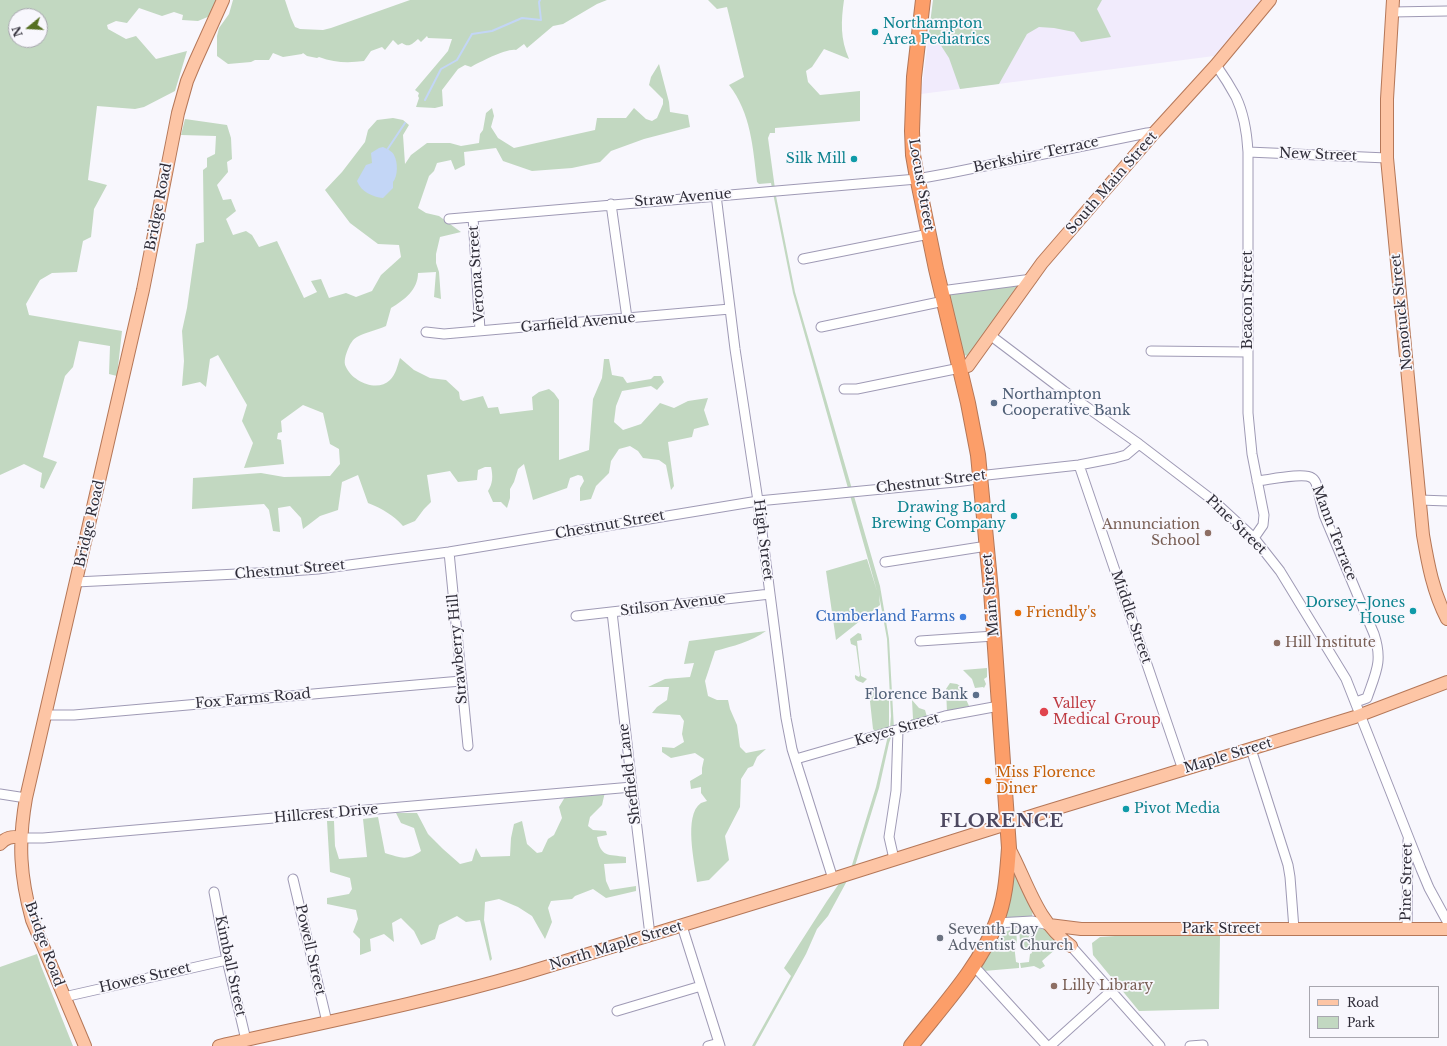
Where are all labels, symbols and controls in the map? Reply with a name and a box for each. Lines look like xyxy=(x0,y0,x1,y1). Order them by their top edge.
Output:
north arrow xyxy=(8,8,48,48)
place label: Northampton Area Pediatrics xyxy=(883,16,990,48)
text: N xyxy=(9,24,26,38)
marker: Northampton Area Pediatrics xyxy=(870,27,880,37)
street label: South Main Street xyxy=(1063,128,1161,238)
street label: Berkshire Terrace xyxy=(972,133,1100,177)
street label: Locust Street xyxy=(905,137,937,233)
street label: New Street xyxy=(1279,145,1357,165)
place label: Silk Mill xyxy=(786,151,846,167)
marker: Silk Mill xyxy=(849,154,859,164)
street label: Bridge Road xyxy=(142,162,176,252)
street label: Straw Avenue xyxy=(634,185,732,211)
street label: Verona Street xyxy=(465,225,489,323)
street label: Beacon Street xyxy=(1240,251,1256,349)
street label: Nonotuck Street xyxy=(1388,253,1416,371)
street label: Garfield Avenue xyxy=(520,310,636,336)
place label: Northampton Cooperative Bank xyxy=(1002,387,1131,420)
marker: Northampton Cooperative Bank xyxy=(989,398,999,408)
street label: Chestnut Street xyxy=(875,467,987,497)
street label: Bridge Road xyxy=(72,479,108,569)
street label: Mann Terrace xyxy=(1308,483,1360,583)
street label: Pine Street xyxy=(1202,492,1270,558)
street label: High Street xyxy=(750,498,776,582)
place label: Drawing Board Brewing Company xyxy=(871,500,1006,532)
street label: Chestnut Street xyxy=(554,507,666,543)
marker: Drawing Board Brewing Company xyxy=(1009,511,1019,521)
place label: Annunciation School xyxy=(1102,517,1200,550)
marker: Annunciation School xyxy=(1203,528,1213,538)
street label: Main Street xyxy=(979,553,1003,637)
street label: Chestnut Street xyxy=(234,557,346,583)
street label: Middle Street xyxy=(1107,568,1155,666)
street label: Stilson Avenue xyxy=(619,590,727,620)
street label: Strawberry Hill xyxy=(445,593,471,705)
place label: Dorsey–Jones House xyxy=(1305,595,1405,628)
place label: Friendly's xyxy=(1026,605,1096,621)
marker: Dorsey–Jones House xyxy=(1408,606,1418,616)
marker: Friendly's xyxy=(1013,608,1023,618)
place label: Cumberland Farms xyxy=(815,609,955,625)
marker: Cumberland Farms xyxy=(958,612,968,622)
place label: Hill Institute xyxy=(1285,635,1376,651)
marker: Hill Institute xyxy=(1272,638,1282,648)
street label: Fox Farms Road xyxy=(194,686,312,712)
place label: Florence Bank xyxy=(864,687,968,703)
marker: Florence Bank xyxy=(971,690,981,700)
place label: Valley Medical Group xyxy=(1053,696,1161,728)
marker: Valley Medical Group xyxy=(1038,706,1050,718)
street label: Keyes Street xyxy=(853,710,941,750)
street label: Sheffield Lane xyxy=(615,722,645,826)
street label: Maple Street xyxy=(1182,735,1274,777)
place label: Miss Florence Diner xyxy=(996,765,1096,798)
marker: Miss Florence Diner xyxy=(983,776,993,786)
street label: Hillcrest Drive xyxy=(273,801,379,827)
place label: Pivot Media xyxy=(1134,801,1220,817)
marker: Pivot Media xyxy=(1121,804,1131,814)
district label: FLORENCE xyxy=(940,811,1064,833)
street label: Pine Street xyxy=(1398,843,1416,921)
street label: Bridge Road xyxy=(21,899,67,989)
street label: Powell Street xyxy=(291,903,329,997)
street label: Kimball Street xyxy=(211,914,249,1018)
street label: North Maple Street xyxy=(547,918,685,974)
street label: Park Street xyxy=(1182,921,1260,937)
place label: Seventh Day Adventist Church xyxy=(948,922,1073,954)
marker: Seventh Day Adventist Church xyxy=(935,933,945,943)
street label: Howes Street xyxy=(97,959,193,997)
place label: Lilly Library xyxy=(1062,978,1153,994)
marker: Lilly Library xyxy=(1049,981,1059,991)
legend xyxy=(1309,986,1439,1038)
text: Road xyxy=(1347,995,1379,1010)
text: Park xyxy=(1347,1015,1375,1030)

